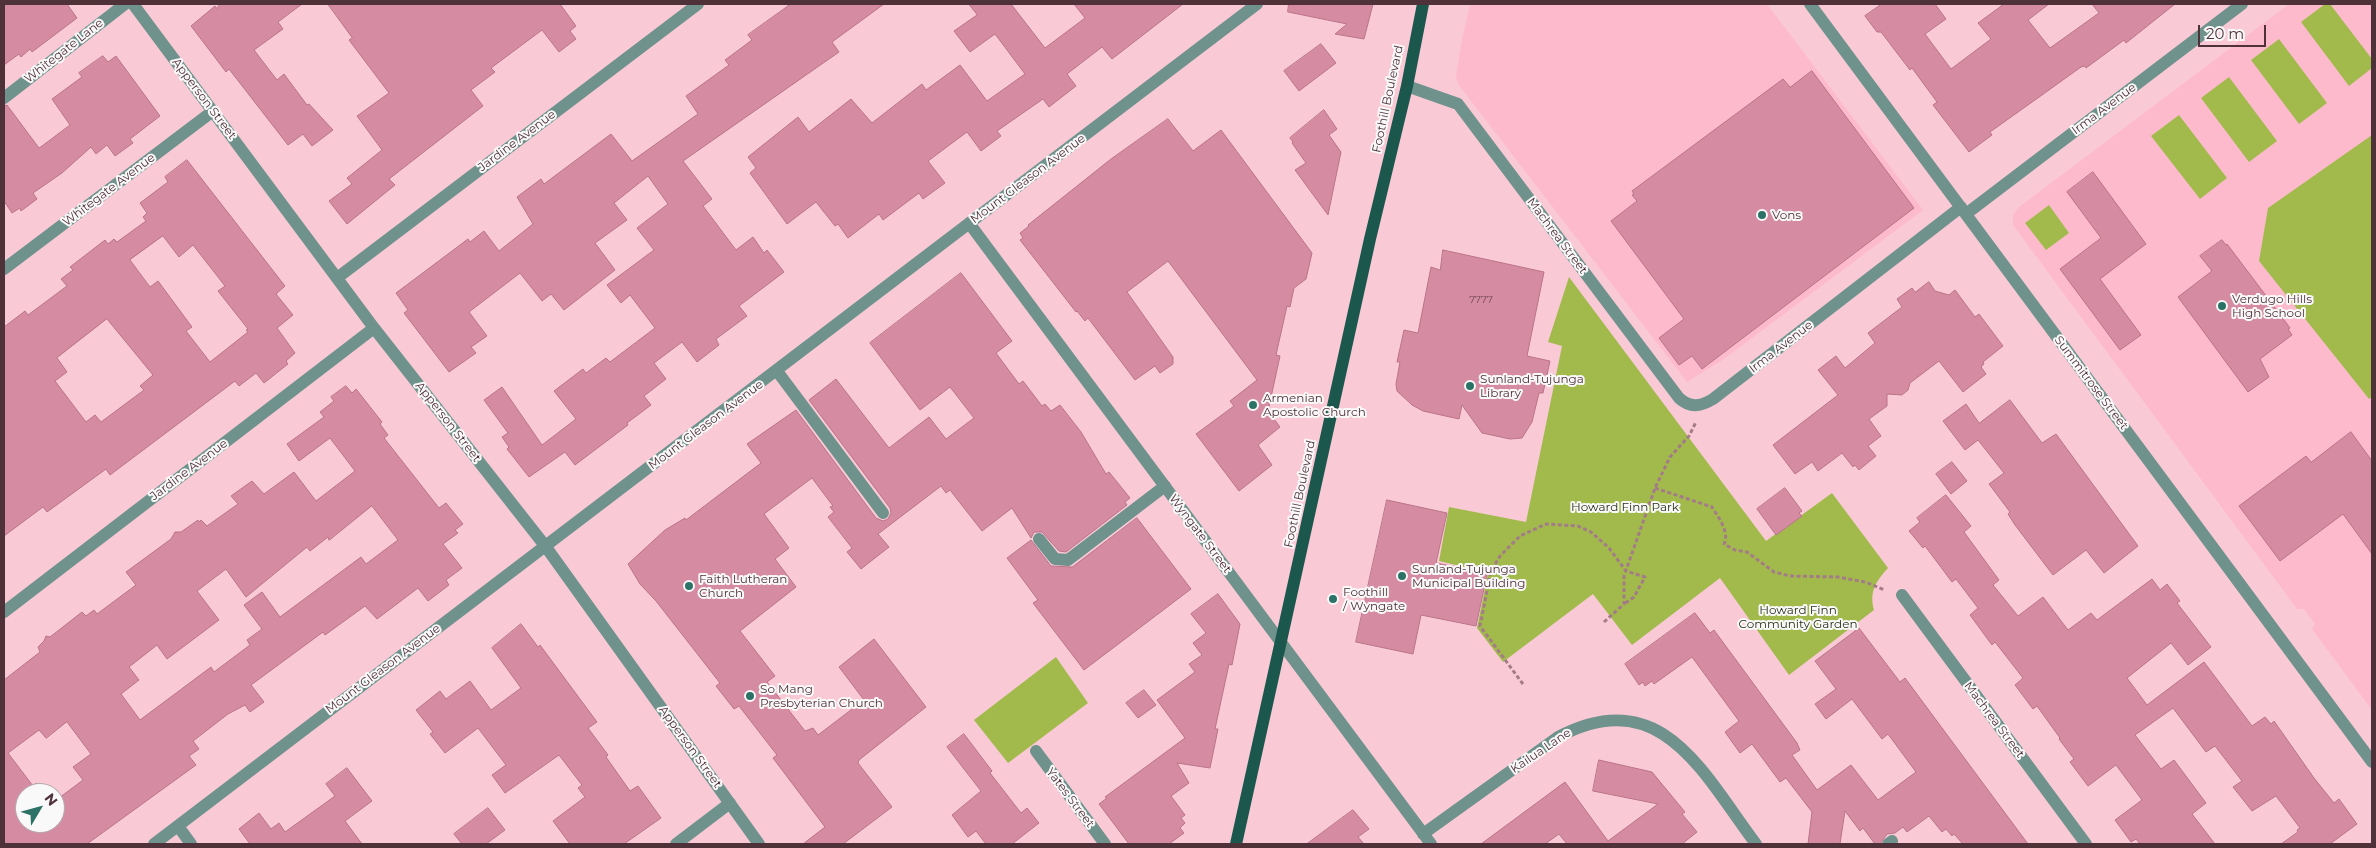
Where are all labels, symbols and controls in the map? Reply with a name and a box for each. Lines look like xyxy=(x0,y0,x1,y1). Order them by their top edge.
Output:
scale bar xyxy=(2201,15,2268,47)
street label: Whitegate Lane xyxy=(22,16,106,86)
text: 20 m xyxy=(2206,24,2244,43)
street label: Foothill Boulevard xyxy=(1370,44,1406,154)
street label: Apperson Street xyxy=(169,56,239,142)
street label: Irma Avenue xyxy=(2069,80,2139,138)
street label: Jardine Avenue xyxy=(476,107,558,175)
street label: Mount Gleason Avenue xyxy=(968,131,1088,227)
street label: Whitegate Avenue xyxy=(60,151,158,229)
street label: Machrea Street xyxy=(1524,195,1590,277)
place label: Vons xyxy=(1772,208,1801,222)
marker: Vons xyxy=(1756,209,1768,221)
place label: Verdugo Hills High School xyxy=(2232,292,2312,320)
house number: 7777 xyxy=(1469,294,1493,306)
marker: Verdugo Hills High School xyxy=(2216,300,2228,312)
street label: Irma Avenue xyxy=(1746,318,1816,376)
street label: Summitrose Street xyxy=(2051,333,2131,433)
place label: Sunland-Tujunga Library xyxy=(1480,372,1584,400)
street label: Mount Gleason Avenue xyxy=(646,377,766,473)
street label: Apperson Street xyxy=(412,379,484,465)
marker: Sunland-Tujunga Library xyxy=(1464,380,1476,392)
place label: Armenian Apostolic Church xyxy=(1263,391,1366,419)
marker: Armenian Apostolic Church xyxy=(1247,399,1259,411)
street label: Jardine Avenue xyxy=(148,436,230,504)
street label: Foothill Boulevard xyxy=(1282,439,1318,549)
street label: Wyngate Street xyxy=(1166,492,1234,576)
park label: Howard Finn Park xyxy=(1571,500,1679,514)
place label: Sunland-Tujunga Municipal Building xyxy=(1412,562,1526,590)
marker: Sunland-Tujunga Municipal Building xyxy=(1396,570,1408,582)
place label: Faith Lutheran Church xyxy=(699,572,787,600)
marker: Faith Lutheran Church xyxy=(683,580,695,592)
place label: Foothill / Wyngate xyxy=(1343,585,1405,613)
marker: Foothill / Wyngate xyxy=(1327,593,1339,605)
park label: Howard Finn Community Garden xyxy=(1738,603,1858,631)
street label: Mount Gleason Avenue xyxy=(323,621,443,717)
street label: Machrea Street xyxy=(1961,679,2027,761)
place label: So Mang Presbyterian Church xyxy=(760,682,883,710)
marker: So Mang Presbyterian Church xyxy=(744,690,756,702)
street label: Apperson Street xyxy=(655,703,725,791)
street label: Kailua Lane xyxy=(1508,726,1574,776)
street label: Yates Street xyxy=(1043,765,1097,831)
north arrow xyxy=(15,783,65,833)
text: N xyxy=(41,790,62,810)

